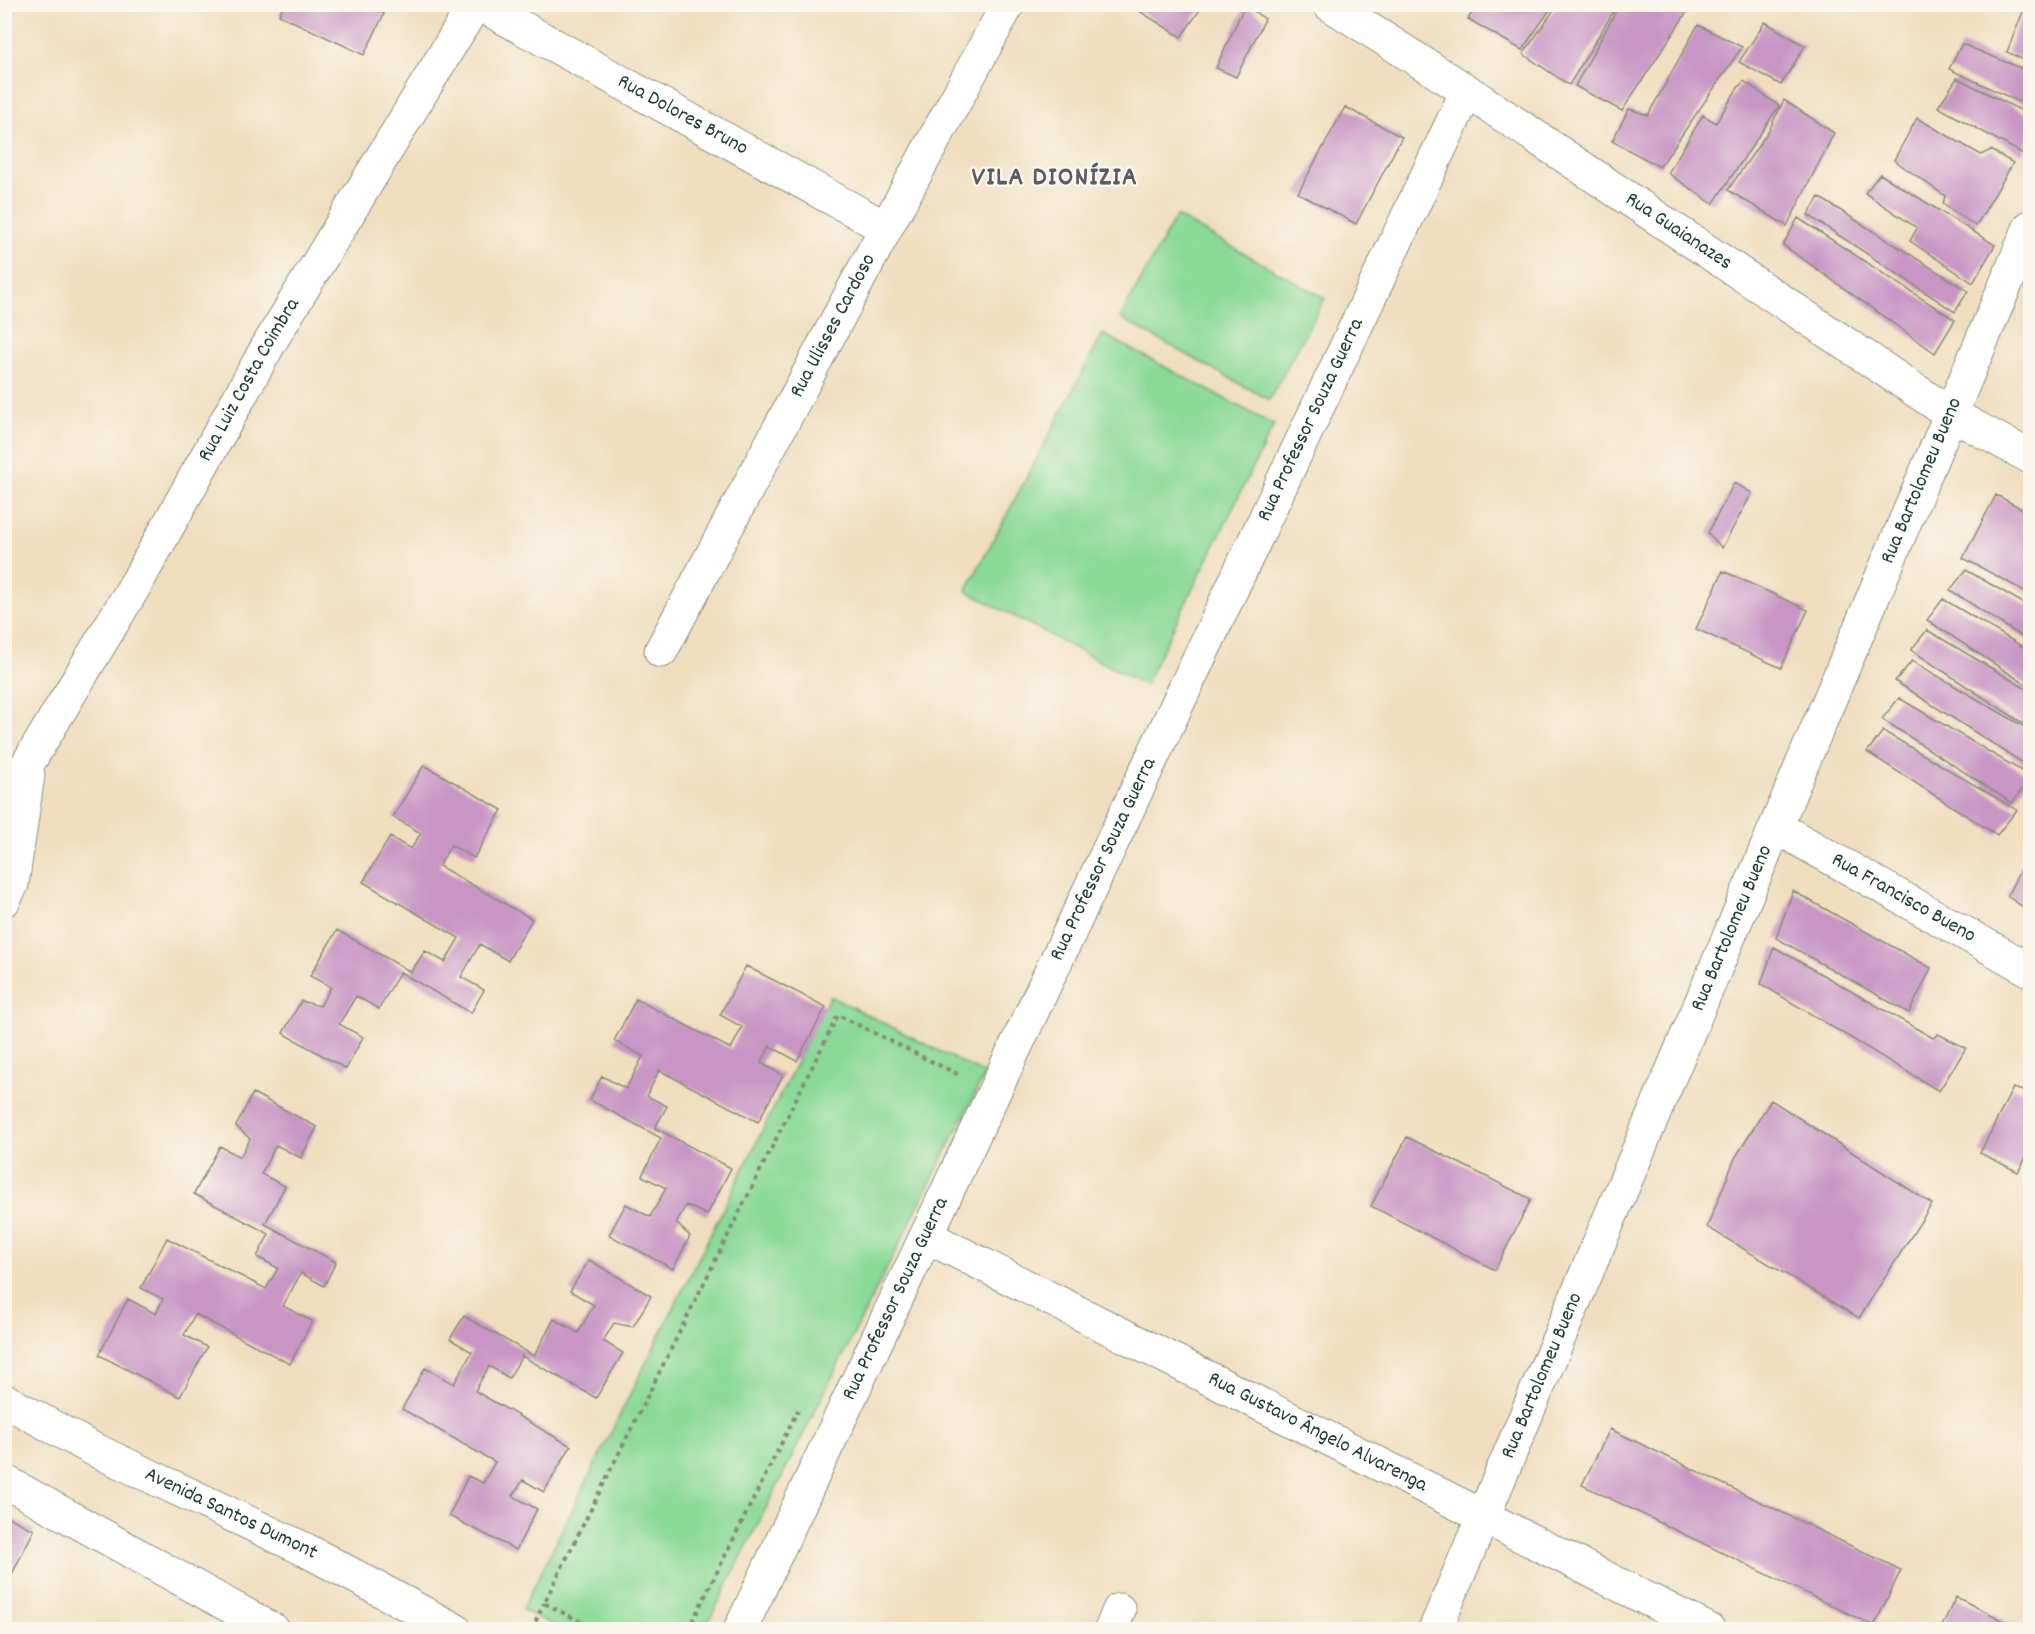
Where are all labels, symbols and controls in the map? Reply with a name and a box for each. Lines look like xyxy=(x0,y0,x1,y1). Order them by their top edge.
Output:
street label: Rua Dolores Bruno xyxy=(611,68,753,164)
district label: VILA DIONÍZIA xyxy=(972,159,1138,198)
street label: Rua Guaianazes xyxy=(1619,185,1738,278)
street label: Rua Ulisses Cardoso xyxy=(783,249,884,403)
street label: Rua Luiz Costa Coimbra xyxy=(191,292,309,468)
street label: Rua Professor Souza Guerra xyxy=(1251,313,1373,527)
street label: Rua Bartolomeu Bueno xyxy=(1874,393,1971,569)
street label: Rua Professor Souza Guerra xyxy=(1043,752,1165,966)
street label: Rua Bartolomeu Bueno xyxy=(1684,841,1781,1016)
street label: Rua Francisco Bueno xyxy=(1825,846,1981,951)
street label: Rua Professor Souza Guerra xyxy=(835,1191,958,1406)
street label: Rua Bartolomeu Bueno xyxy=(1494,1288,1591,1464)
street label: Rua Gustavo Ângelo Alvarenga xyxy=(1202,1365,1433,1501)
street label: Avenida Santos Dumont xyxy=(139,1460,323,1568)

